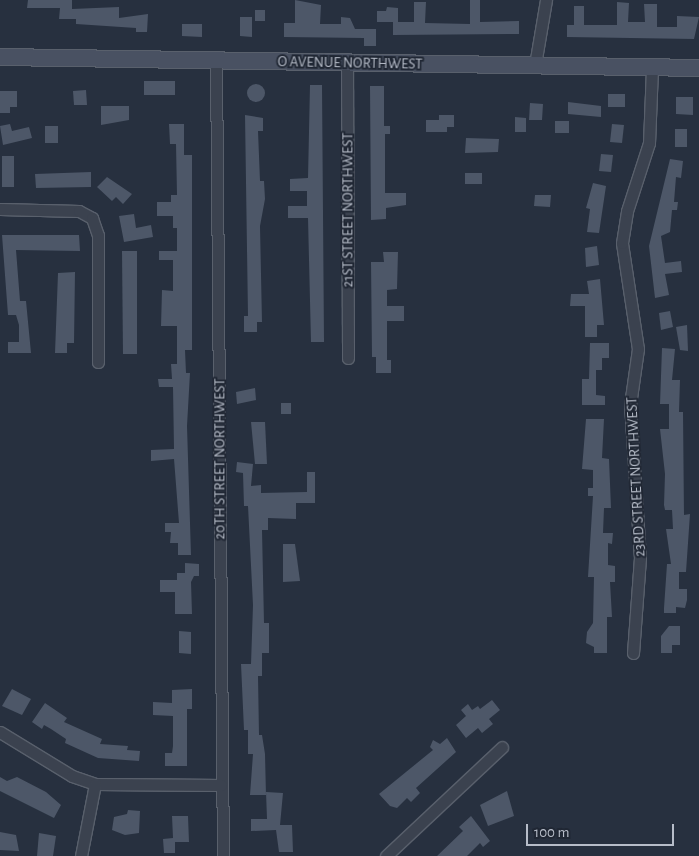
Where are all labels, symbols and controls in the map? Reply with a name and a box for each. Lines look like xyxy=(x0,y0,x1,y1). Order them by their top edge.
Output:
street label: O AVENUE NORTHWEST xyxy=(277,53,423,73)
street label: 21ST STREET NORTHWEST xyxy=(339,133,357,287)
street label: 20TH STREET NORTHWEST xyxy=(211,378,229,540)
street label: 23RD STREET NORTHWEST xyxy=(623,397,649,557)
scale bar xyxy=(529,814,676,846)
text: 100 m xyxy=(534,825,569,840)

